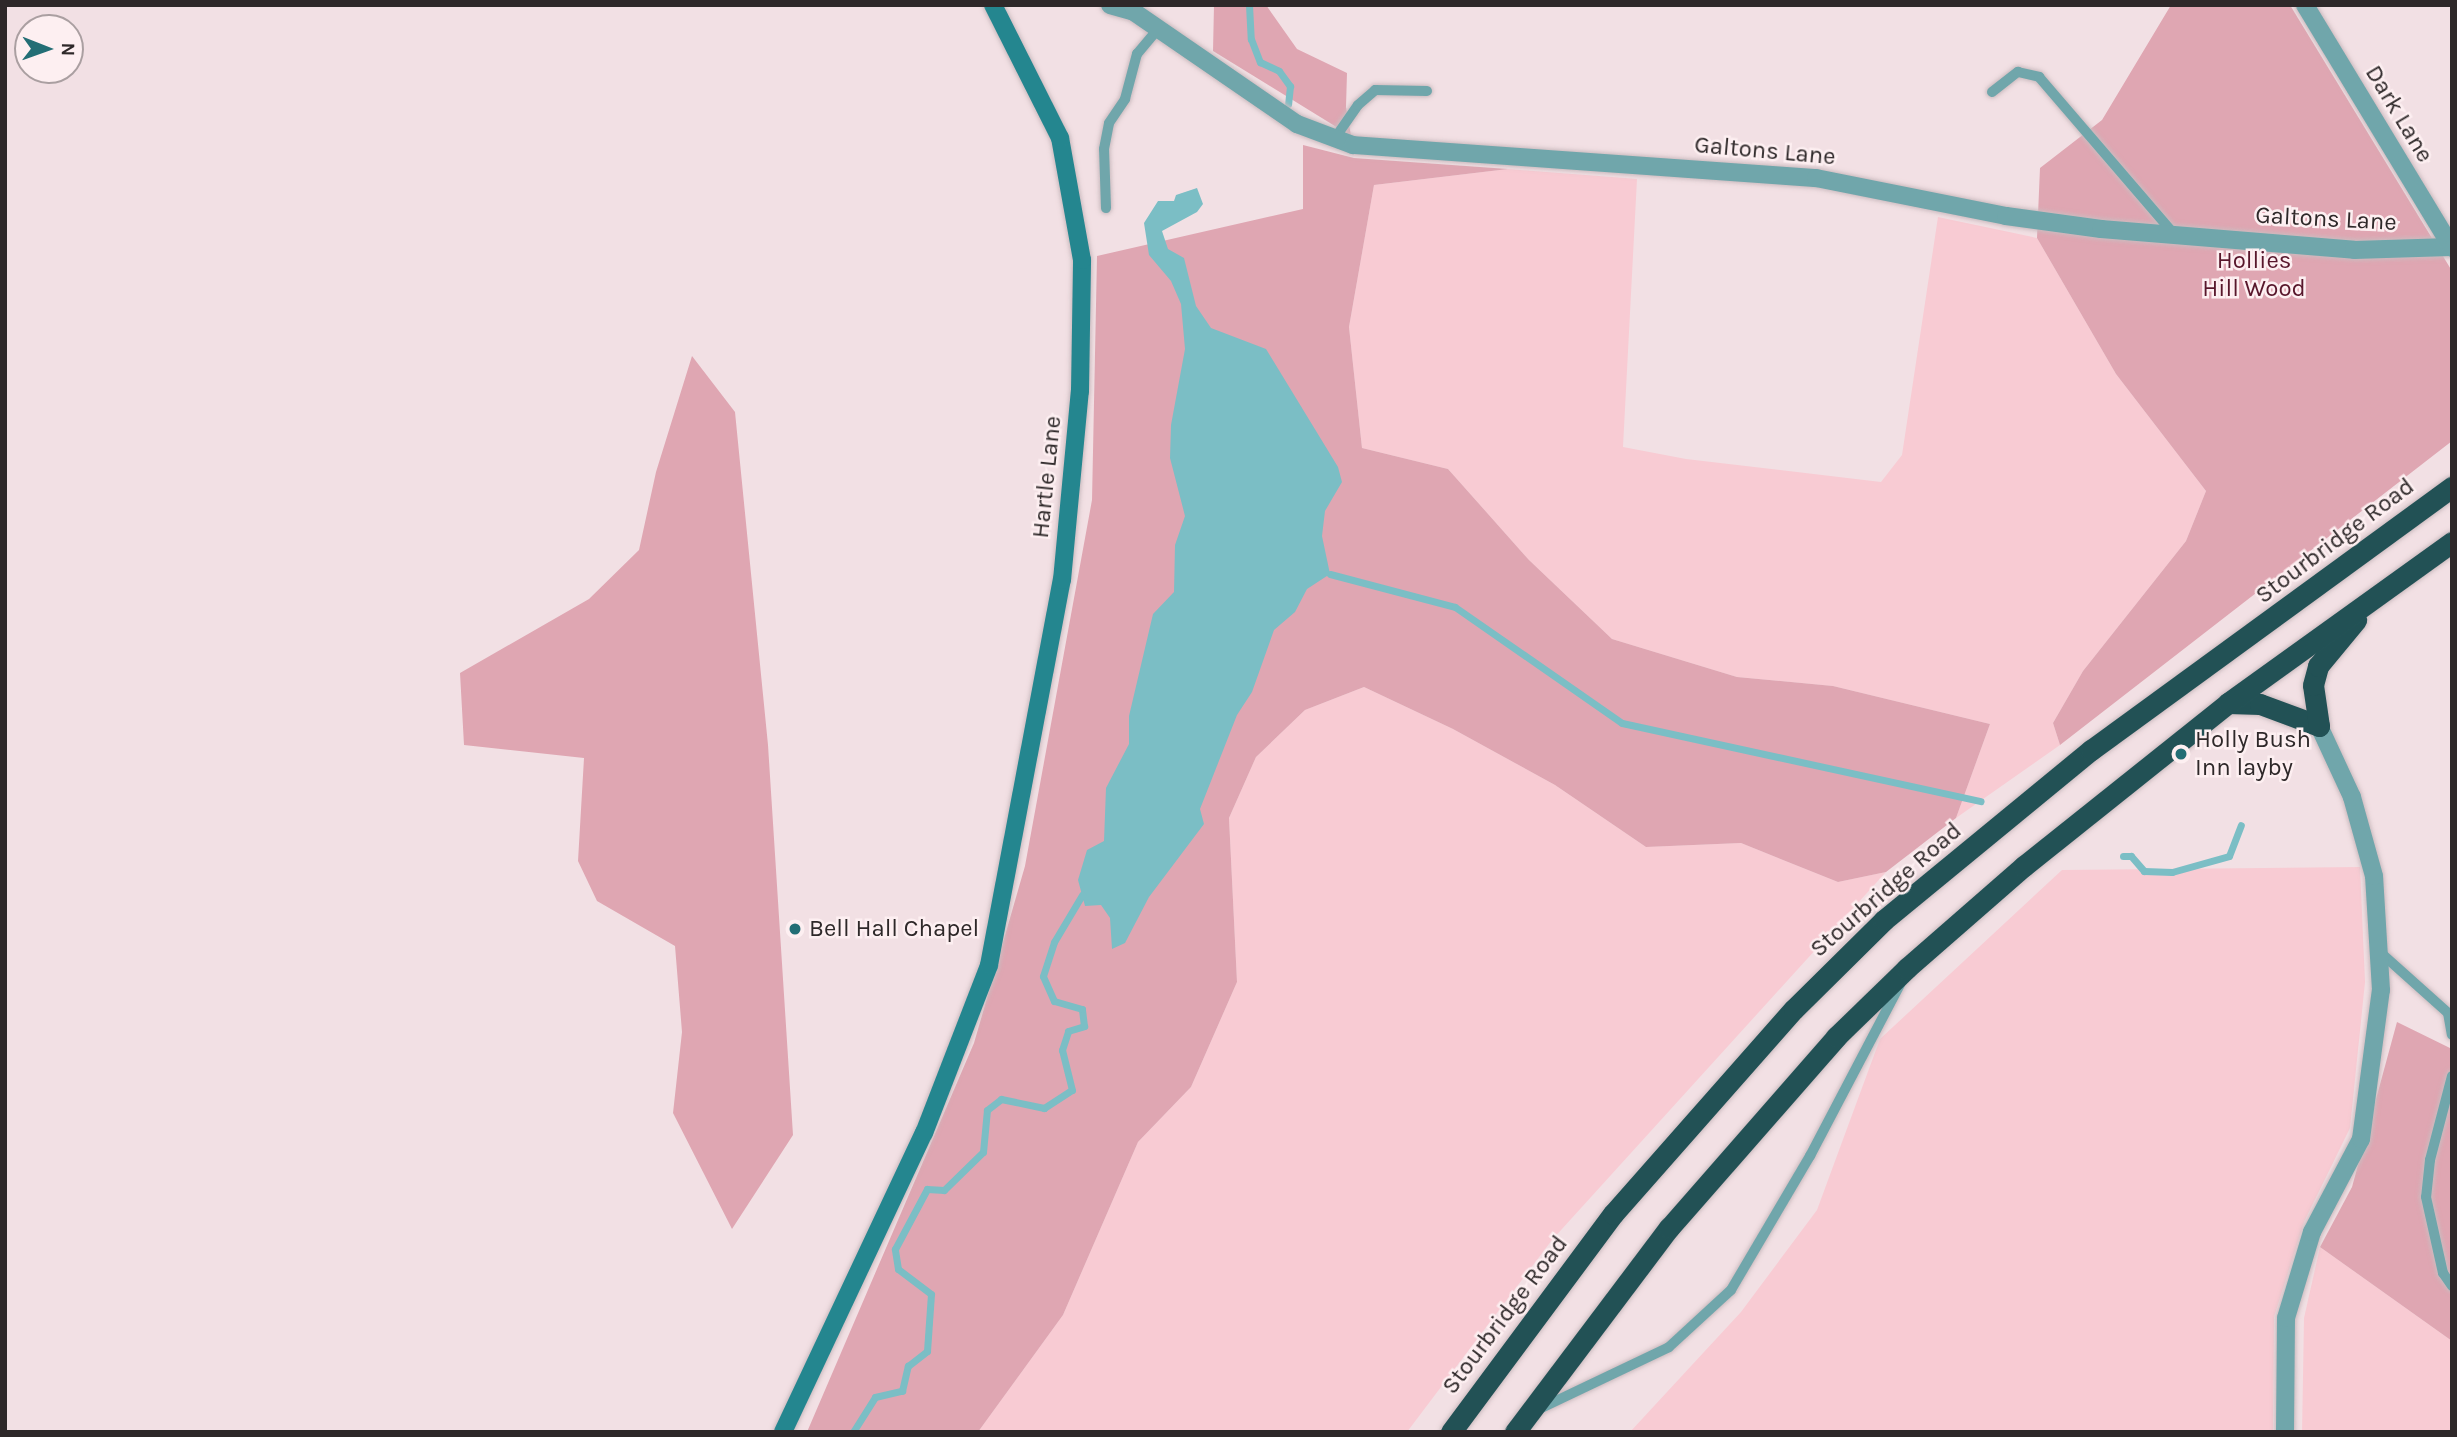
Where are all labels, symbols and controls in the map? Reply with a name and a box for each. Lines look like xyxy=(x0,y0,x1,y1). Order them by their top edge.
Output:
north arrow xyxy=(14,14,84,84)
text: N xyxy=(57,42,79,56)
street label: Dark Lane xyxy=(2359,60,2439,168)
street label: Galtons Lane xyxy=(1693,130,1837,172)
street label: Galtons Lane xyxy=(2255,201,2397,237)
park label: Hollies Hill Wood xyxy=(2202,247,2306,303)
street label: Hartle Lane xyxy=(1026,414,1068,540)
street label: Stourbridge Road xyxy=(2250,472,2420,610)
place label: Holly Bush Inn layby xyxy=(2195,726,2311,782)
marker: Holly Bush Inn layby xyxy=(2173,746,2189,762)
street label: Stourbridge Road xyxy=(1804,816,1968,964)
place label: Bell Hall Chapel xyxy=(809,915,979,943)
marker: Bell Hall Chapel xyxy=(787,921,803,937)
street label: Stourbridge Road xyxy=(1436,1230,1574,1400)

